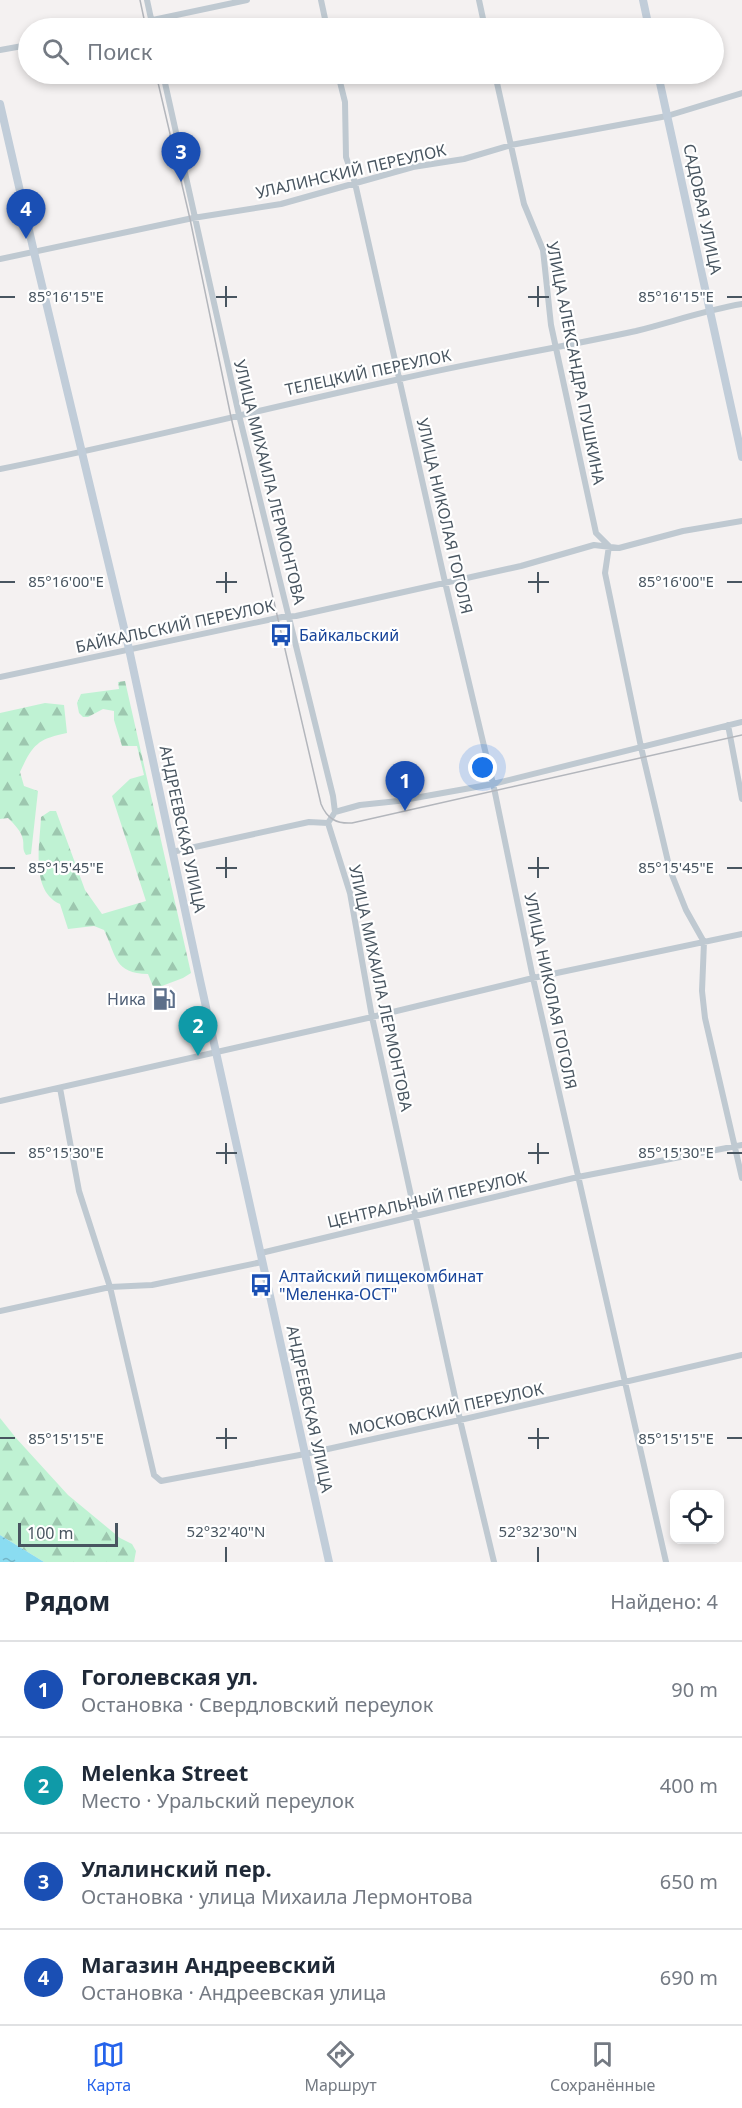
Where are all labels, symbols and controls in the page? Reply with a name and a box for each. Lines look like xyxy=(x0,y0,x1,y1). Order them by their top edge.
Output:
search box xyxy=(18,18,724,84)
icon: search xyxy=(39,35,72,68)
text: Поиск xyxy=(87,36,152,66)
pin: 3 xyxy=(162,132,201,182)
street label: УЛАЛИНСКИЙ ПЕРЕУЛОК xyxy=(254,138,448,204)
street label: САДОВАЯ УЛИЦА xyxy=(678,142,728,277)
pin: 4 xyxy=(6,190,46,239)
street label: УЛИЦА АЛЕКСАНДРА ПУШКИНА xyxy=(542,239,611,487)
text: 85°16'15"E xyxy=(28,286,104,306)
text: 85°16'15"E xyxy=(638,286,714,306)
street label: ТЕЛЕЦКИЙ ПЕРЕУЛОК xyxy=(283,344,453,400)
street label: УЛИЦА МИХАИЛА ЛЕРМОНТОВА xyxy=(229,357,311,607)
street label: УЛИЦА НИКОЛАЯ ГОГОЛЯ xyxy=(412,416,478,616)
text: 85°16'00"E xyxy=(28,571,104,591)
text: 85°16'00"E xyxy=(638,571,714,591)
street label: БАЙКАЛЬСКИЙ ПЕРЕУЛОК xyxy=(74,594,276,658)
bus stop icon: Байкальский xyxy=(268,622,294,648)
place label: Байкальский xyxy=(299,624,399,646)
street label: АНДРЕЕВСКАЯ УЛИЦА xyxy=(155,743,212,915)
your location xyxy=(468,753,497,782)
pin: 1 xyxy=(386,762,424,811)
text: 85°15'45"E xyxy=(28,857,104,877)
text: 85°15'45"E xyxy=(638,857,714,877)
street label: УЛИЦА МИХАИЛА ЛЕРМОНТОВА xyxy=(344,863,418,1114)
street label: УЛИЦА НИКОЛАЯ ГОГОЛЯ xyxy=(519,891,583,1091)
fuel station icon: Ника xyxy=(151,986,177,1012)
place label: Ника xyxy=(107,988,146,1010)
pin: 2 xyxy=(178,1006,218,1056)
text: 85°15'30"E xyxy=(28,1142,104,1162)
text: 85°15'30"E xyxy=(638,1142,714,1162)
street label: ЦЕНТРАЛЬНЫЙ ПЕРЕУЛОК xyxy=(325,1165,529,1233)
place label: Алтайский пищекомбинат "Меленка-ОСТ" xyxy=(279,1265,484,1305)
bus stop icon: Алтайский пищекомбинат "Меленка-ОСТ" xyxy=(248,1272,274,1298)
street label: АНДРЕЕВСКАЯ УЛИЦА xyxy=(282,1323,339,1495)
street label: МОСКОВСКИЙ ПЕРЕУЛОК xyxy=(347,1378,545,1440)
text: 85°15'15"E xyxy=(28,1428,104,1448)
text: 85°15'15"E xyxy=(638,1428,714,1448)
map controls xyxy=(670,1490,724,1544)
button: locate xyxy=(670,1490,724,1544)
scale bar xyxy=(18,1520,118,1548)
text: 52°32'40"N xyxy=(187,1521,265,1541)
text: 52°32'30"N xyxy=(499,1521,577,1541)
text: 100 m xyxy=(27,1522,74,1544)
text: Рядом xyxy=(24,1583,110,1619)
text: Найдено: 4 xyxy=(610,1588,718,1615)
text: Гоголевская ул. xyxy=(81,1661,258,1691)
text: 1 xyxy=(38,1676,49,1703)
text: 90 m xyxy=(671,1676,718,1703)
text: Остановка · Свердловский переулок xyxy=(81,1691,433,1718)
text: Melenka Street xyxy=(81,1757,248,1787)
text: 2 xyxy=(38,1772,49,1799)
text: 400 m xyxy=(660,1772,718,1799)
text: Место · Уральский переулок xyxy=(81,1787,354,1814)
text: Улалинский пер. xyxy=(81,1853,272,1883)
text: 3 xyxy=(38,1868,49,1895)
text: 650 m xyxy=(660,1868,718,1895)
text: Остановка · улица Михаила Лермонтова xyxy=(81,1883,473,1910)
text: Магазин Андреевский xyxy=(81,1949,336,1979)
text: 4 xyxy=(38,1964,49,1991)
text: 690 m xyxy=(660,1964,718,1991)
text: Остановка · Андреевская улица xyxy=(81,1979,386,2006)
tab: Карта xyxy=(87,2038,131,2096)
tab: Маршрут xyxy=(304,2038,377,2096)
tab: Сохранённые xyxy=(550,2038,655,2096)

